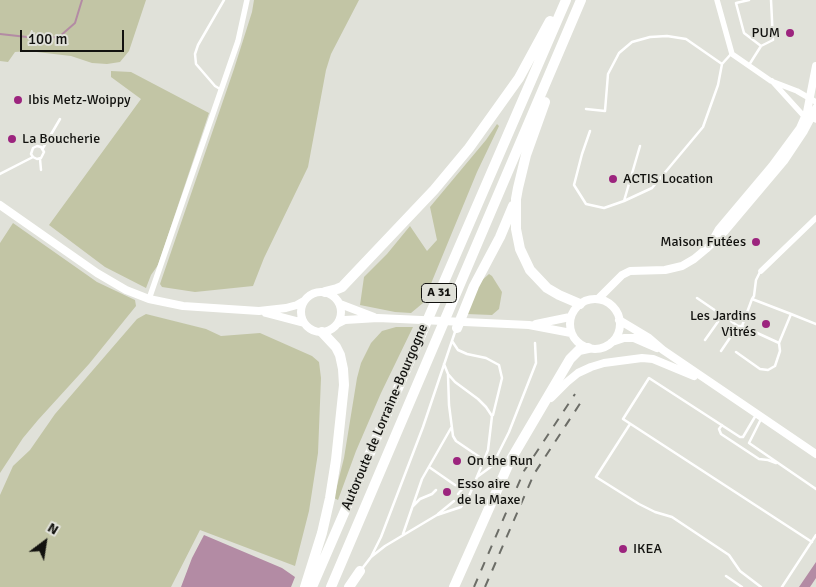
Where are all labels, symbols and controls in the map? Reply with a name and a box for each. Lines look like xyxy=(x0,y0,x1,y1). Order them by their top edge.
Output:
scale bar xyxy=(22,20,126,52)
place label: PUM xyxy=(751,25,780,41)
marker: PUM xyxy=(784,27,796,39)
text: 100 m xyxy=(28,30,68,48)
place label: Ibis Metz-Woippy xyxy=(28,92,131,108)
marker: Ibis Metz-Woippy xyxy=(12,94,24,106)
place label: La Boucherie xyxy=(22,131,100,147)
marker: La Boucherie xyxy=(6,133,18,145)
place label: ACTIS Location xyxy=(623,171,713,187)
marker: ACTIS Location xyxy=(607,173,619,185)
place label: Maison Futées xyxy=(660,234,746,250)
marker: Maison Futées xyxy=(750,236,762,248)
road number: A 31 xyxy=(422,284,456,302)
place label: Les Jardins Vitrés xyxy=(690,308,756,341)
marker: Les Jardins Vitrés xyxy=(760,318,772,330)
street label: Autoroute de Lorraine-Bourgogne xyxy=(338,322,432,512)
place label: On the Run xyxy=(467,453,533,469)
marker: On the Run xyxy=(451,455,463,467)
place label: Esso aire de la Maxe xyxy=(457,476,520,508)
marker: Esso aire de la Maxe xyxy=(441,486,453,498)
north arrow xyxy=(20,517,70,567)
text: N xyxy=(44,519,62,539)
place label: IKEA xyxy=(633,541,662,557)
marker: IKEA xyxy=(617,543,629,555)

